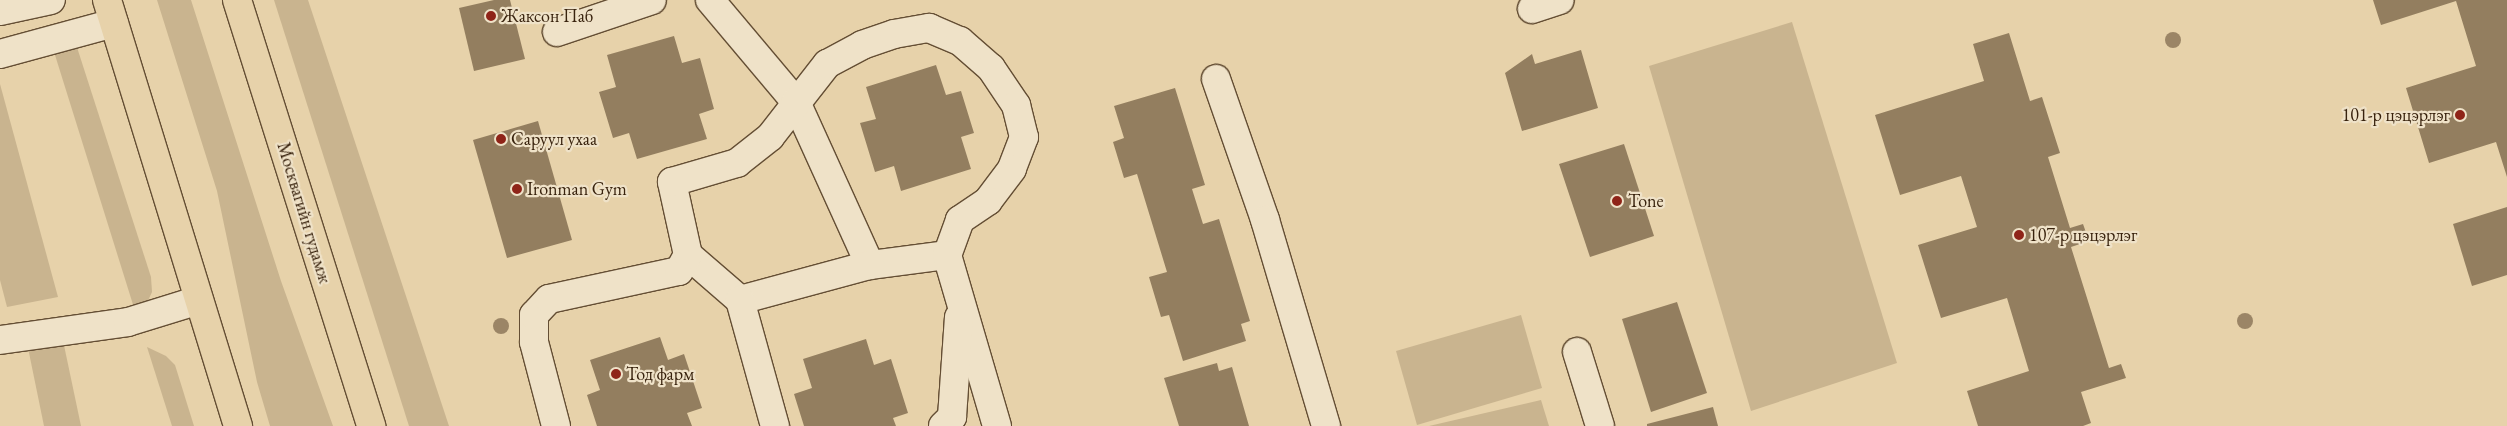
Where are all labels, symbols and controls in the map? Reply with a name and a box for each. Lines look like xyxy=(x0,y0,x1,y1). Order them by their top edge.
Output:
place label: Жаксон Паб xyxy=(501,5,593,27)
marker: Жаксон Паб xyxy=(485,10,497,22)
place label: 101-р цэцэрлэг xyxy=(2342,104,2450,126)
marker: 101-р цэцэрлэг xyxy=(2454,109,2466,121)
place label: Саруул ухаа xyxy=(511,128,597,150)
marker: Саруул ухаа xyxy=(495,133,507,145)
street label: Москвагийн гудамж xyxy=(272,140,336,286)
place label: Ironman Gym xyxy=(527,178,627,200)
marker: Ironman Gym xyxy=(511,183,523,195)
place label: Tone xyxy=(1628,190,1664,212)
marker: Tone xyxy=(1610,194,1624,208)
place label: 107-р цэцэрлэг xyxy=(2029,224,2137,246)
marker: 107-р цэцэрлэг xyxy=(2013,229,2025,241)
place label: Тод фарм xyxy=(626,363,694,385)
marker: Тод фарм xyxy=(610,368,622,380)

